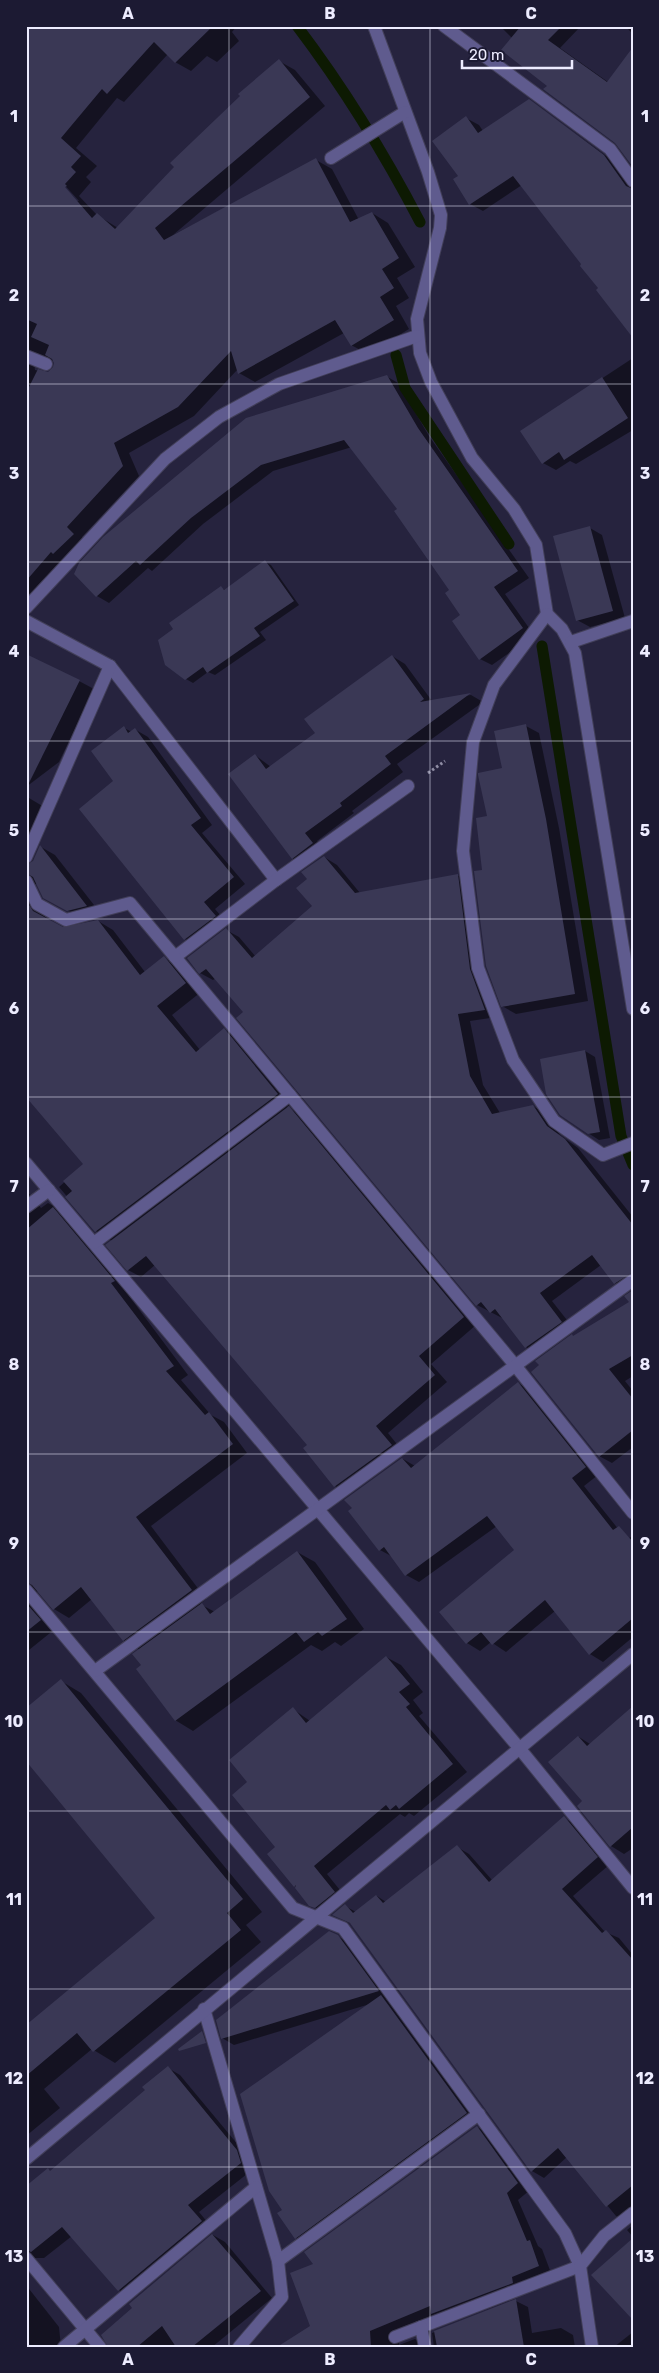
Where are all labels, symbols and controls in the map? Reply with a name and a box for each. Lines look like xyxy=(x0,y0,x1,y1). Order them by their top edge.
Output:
text: A xyxy=(122,4,134,23)
text: B xyxy=(324,4,336,23)
text: C xyxy=(525,4,537,23)
scale bar xyxy=(462,38,572,70)
text: 20 m xyxy=(469,46,504,64)
text: 1 xyxy=(10,107,18,126)
text: 1 xyxy=(641,107,649,126)
text: 2 xyxy=(9,286,19,305)
text: 2 xyxy=(640,286,650,305)
text: 3 xyxy=(9,464,19,483)
text: 3 xyxy=(640,464,650,483)
text: 4 xyxy=(9,642,20,661)
text: 4 xyxy=(640,642,651,661)
text: 5 xyxy=(9,821,19,840)
text: 5 xyxy=(640,821,650,840)
text: 6 xyxy=(9,999,19,1018)
text: 6 xyxy=(640,999,650,1018)
text: 7 xyxy=(9,1177,19,1196)
text: 7 xyxy=(640,1177,650,1196)
text: 8 xyxy=(9,1355,20,1374)
text: 8 xyxy=(640,1355,651,1374)
text: 9 xyxy=(9,1534,19,1553)
text: 9 xyxy=(640,1534,650,1553)
text: 10 xyxy=(5,1712,24,1731)
text: 10 xyxy=(636,1712,655,1731)
text: 11 xyxy=(6,1890,22,1909)
text: 11 xyxy=(637,1890,653,1909)
text: 12 xyxy=(5,2069,23,2088)
text: 12 xyxy=(636,2069,654,2088)
text: 13 xyxy=(5,2247,23,2266)
text: 13 xyxy=(636,2247,654,2266)
text: A xyxy=(122,2350,134,2369)
text: B xyxy=(324,2350,336,2369)
text: C xyxy=(525,2350,537,2369)

